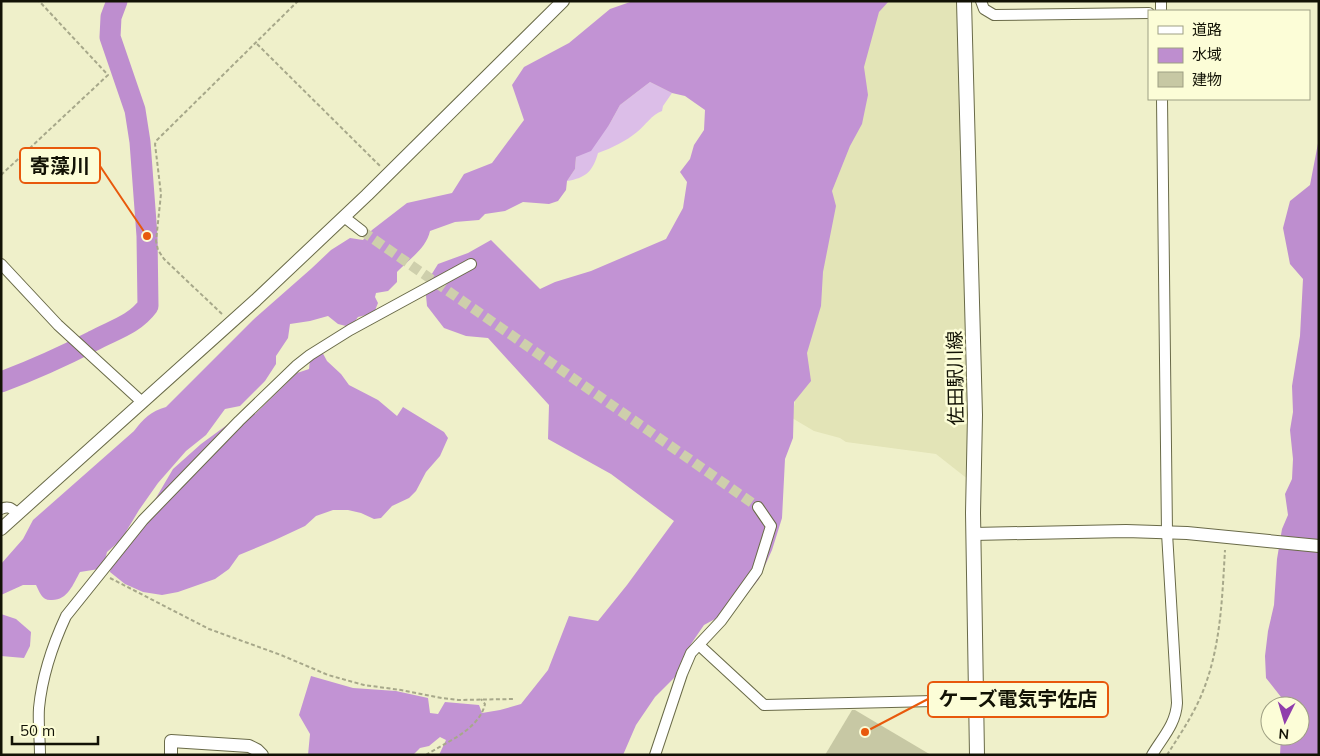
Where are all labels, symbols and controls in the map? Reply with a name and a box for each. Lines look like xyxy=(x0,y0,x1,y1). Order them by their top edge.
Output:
legend xyxy=(1148,10,1310,100)
text: 道路 xyxy=(1192,20,1222,39)
text: 水域 xyxy=(1192,45,1222,64)
text: 建物 xyxy=(1192,70,1222,89)
callout: 寄藻川 xyxy=(20,148,100,183)
text: 寄藻川 xyxy=(30,153,90,178)
street label: 佐田駅川線 xyxy=(942,330,968,426)
callout: ケーズ電気宇佐店 xyxy=(928,682,1108,717)
text: ケーズ電気宇佐店 xyxy=(939,686,1098,711)
north arrow xyxy=(1260,696,1310,746)
scale bar xyxy=(12,714,99,746)
text: 50 m xyxy=(20,721,55,740)
text: N xyxy=(1278,725,1290,743)

